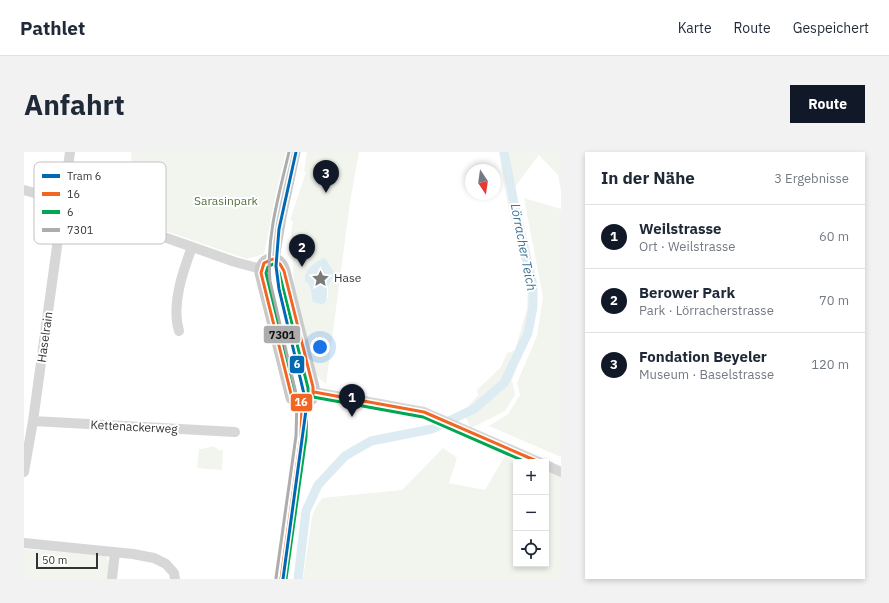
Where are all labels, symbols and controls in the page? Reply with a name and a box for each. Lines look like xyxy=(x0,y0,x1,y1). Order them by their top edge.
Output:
text: Pathlet xyxy=(20,16,85,40)
text: Karte xyxy=(678,19,712,37)
text: Route xyxy=(734,19,771,37)
text: Gespeichert xyxy=(793,19,869,37)
button: Route xyxy=(790,85,865,123)
text: Anfahrt xyxy=(24,86,125,123)
pin: 3 xyxy=(313,160,339,193)
legend xyxy=(34,162,166,244)
north arrow xyxy=(465,164,501,200)
text: In der Nähe xyxy=(601,167,695,189)
text: Tram 6 xyxy=(67,169,101,183)
text: 3 Ergebnisse xyxy=(774,170,849,187)
text: 16 xyxy=(67,187,80,201)
park label: Sarasinpark xyxy=(194,193,259,208)
water label: Lörracher Teich xyxy=(507,202,540,292)
text: 6 xyxy=(67,205,74,219)
text: Weilstrasse xyxy=(639,219,722,238)
text: 7301 xyxy=(67,223,94,237)
text: 1 xyxy=(610,228,618,245)
text: 60 m xyxy=(819,228,849,245)
pin: 2 xyxy=(289,234,315,267)
text: Ort · Weilstrasse xyxy=(639,238,735,255)
place icon: Hase xyxy=(311,268,331,288)
place label: Hase xyxy=(334,270,362,285)
text: Berower Park xyxy=(639,283,735,302)
text: 2 xyxy=(610,292,618,309)
text: 70 m xyxy=(819,292,849,309)
text: Park · Lörracherstrasse xyxy=(639,302,774,319)
street label: Haselrain xyxy=(34,311,55,363)
line badge: 7301 xyxy=(263,325,301,344)
text: 7301 xyxy=(269,328,296,342)
your location xyxy=(310,337,330,357)
text: Fondation Beyeler xyxy=(639,347,767,366)
line badge: 6 xyxy=(289,355,305,374)
text: 3 xyxy=(610,356,618,373)
text: 120 m xyxy=(811,356,849,373)
text: 6 xyxy=(294,357,301,371)
text: Museum · Baselstrasse xyxy=(639,366,774,383)
pin: 1 xyxy=(339,384,365,417)
line badge: 16 xyxy=(290,393,313,412)
text: 16 xyxy=(294,395,308,409)
street label: Kettenackerweg xyxy=(90,417,179,436)
map controls xyxy=(513,459,549,567)
button: + xyxy=(513,459,549,495)
button: − xyxy=(513,495,549,531)
button: locate xyxy=(513,531,549,567)
scale bar xyxy=(36,551,98,570)
text: 50 m xyxy=(42,553,67,567)

